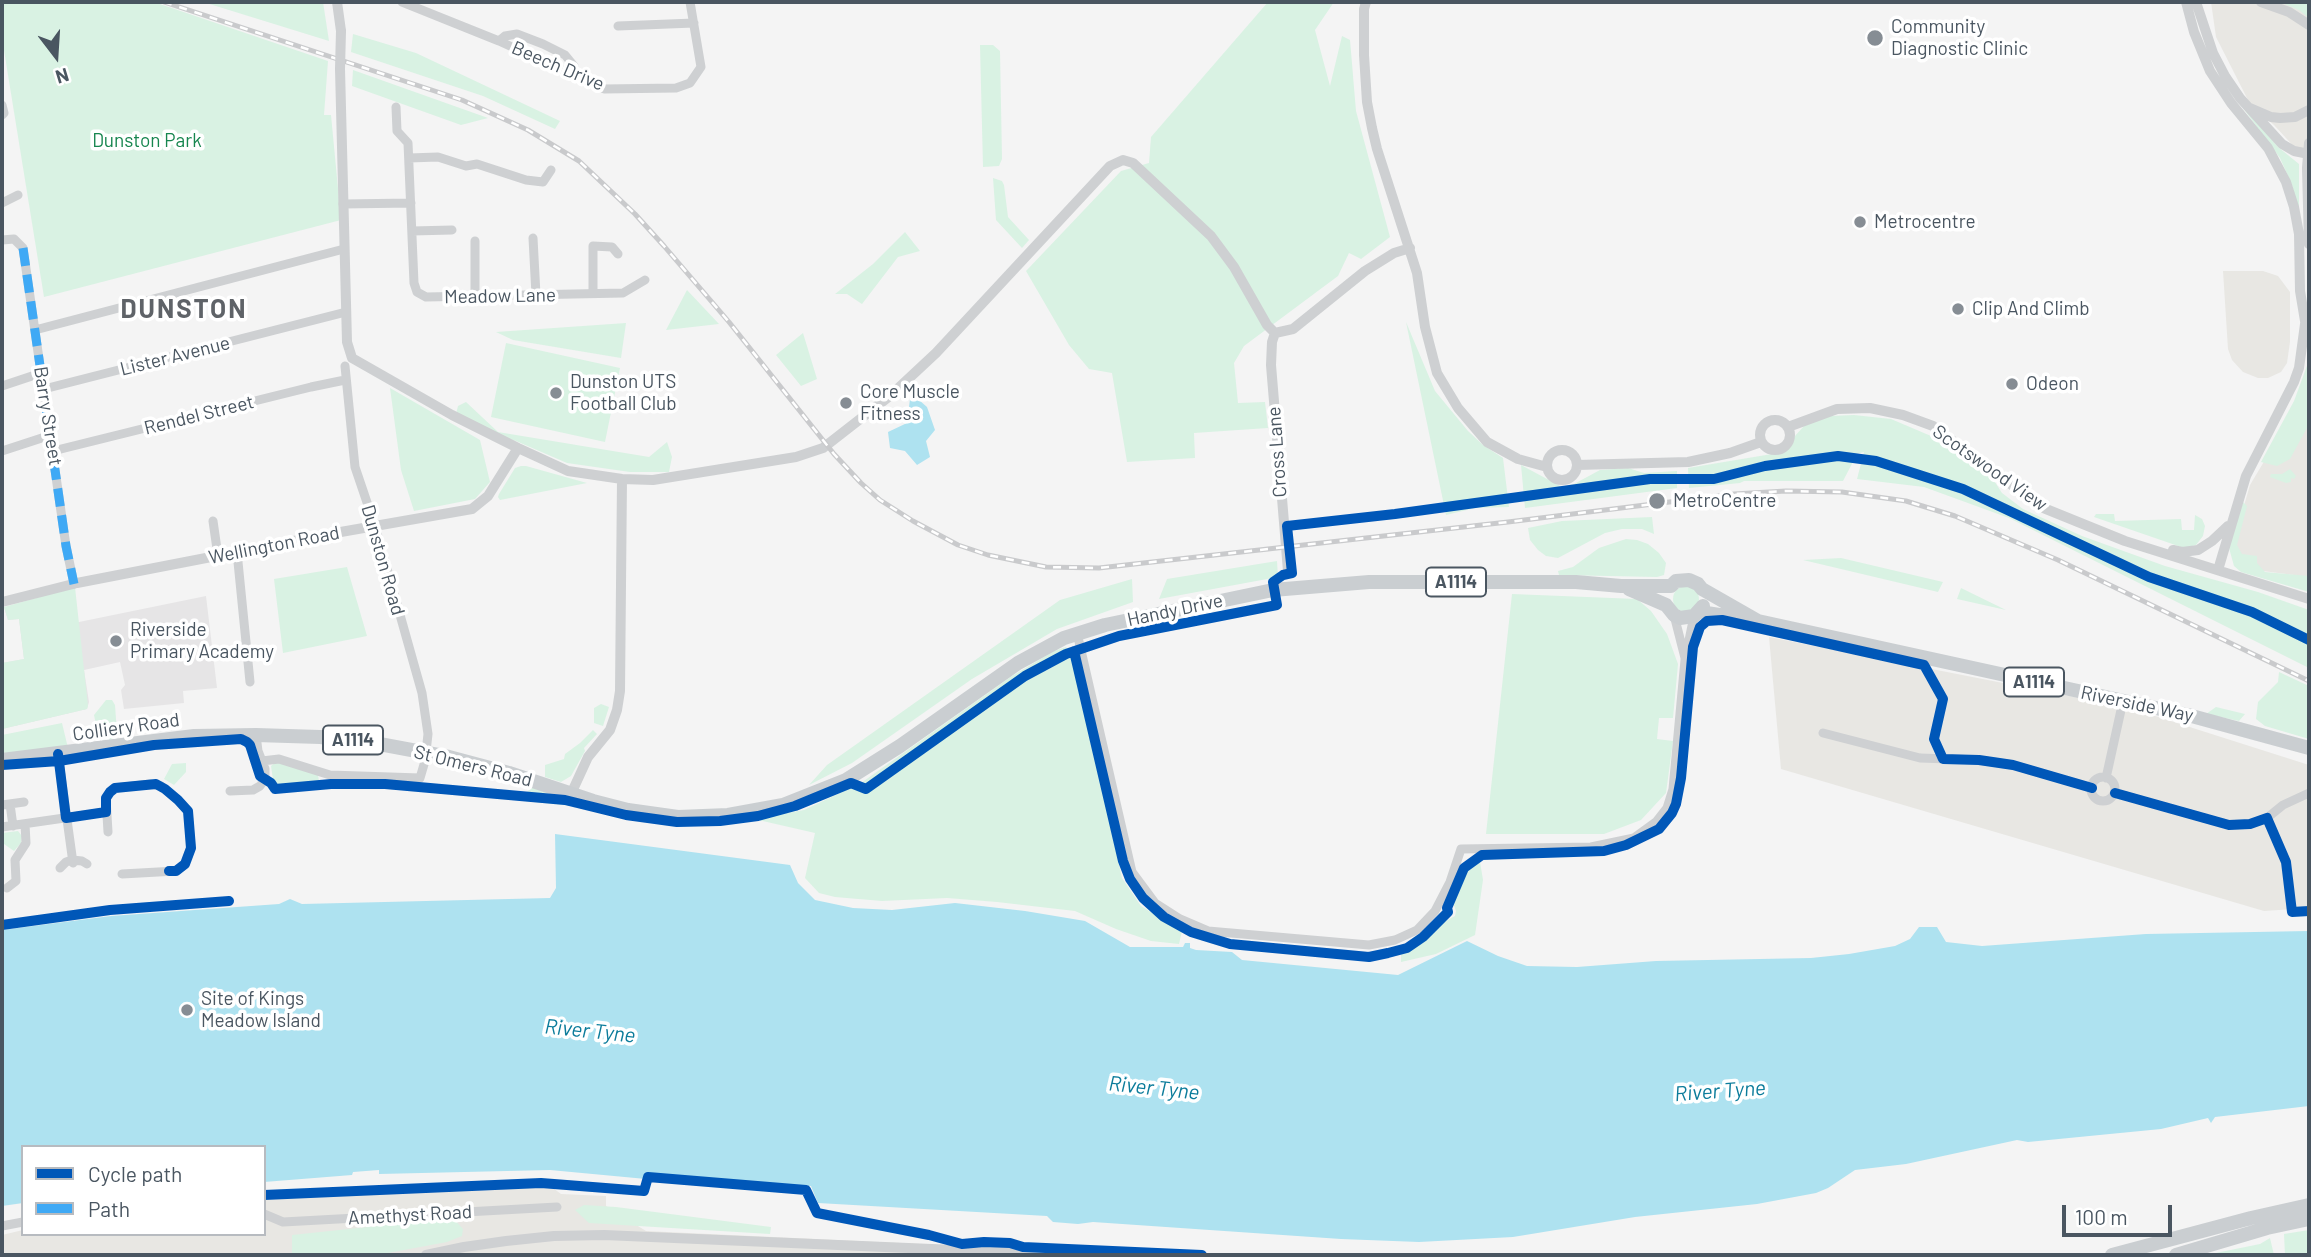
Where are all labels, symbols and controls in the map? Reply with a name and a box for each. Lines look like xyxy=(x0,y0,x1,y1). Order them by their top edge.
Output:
place label: Community Diagnostic Clinic xyxy=(1891,16,2028,60)
north arrow xyxy=(21,21,91,91)
marker: Community Diagnostic Clinic xyxy=(1865,28,1885,48)
street label: Beech Drive xyxy=(508,36,608,96)
text: N xyxy=(53,64,72,89)
park label: Dunston Park xyxy=(92,130,202,152)
place label: Metrocentre xyxy=(1874,211,1976,233)
marker: Metrocentre xyxy=(1852,214,1868,230)
street label: Meadow Lane xyxy=(444,284,556,308)
district label: DUNSTON xyxy=(121,293,247,325)
place label: Clip And Climb xyxy=(1972,298,2090,320)
marker: Clip And Climb xyxy=(1950,301,1966,317)
street label: Lister Avenue xyxy=(118,331,232,381)
street label: Barry Street xyxy=(29,365,67,467)
place label: Dunston UTS Football Club xyxy=(570,371,677,415)
place label: Odeon xyxy=(2026,373,2079,395)
marker: Odeon xyxy=(2004,376,2020,392)
place label: Core Muscle Fitness xyxy=(860,381,960,425)
marker: Dunston UTS Football Club xyxy=(548,385,564,401)
street label: Rendel Street xyxy=(142,390,256,440)
marker: Core Muscle Fitness xyxy=(838,395,854,411)
street label: Cross Lane xyxy=(1262,406,1292,498)
street label: Scotswood View xyxy=(1928,420,2052,516)
place label: MetroCentre xyxy=(1673,490,1776,512)
marker: MetroCentre xyxy=(1647,491,1667,511)
street label: Dunston Road xyxy=(356,502,410,618)
street label: Wellington Road xyxy=(207,521,341,569)
road number: A1114 xyxy=(1426,568,1486,596)
street label: Handy Drive xyxy=(1125,589,1225,631)
place label: Riverside Primary Academy xyxy=(130,619,274,663)
marker: Riverside Primary Academy xyxy=(108,633,124,649)
road number: A1114 xyxy=(2004,668,2064,696)
street label: Riverside Way xyxy=(2079,681,2195,727)
street label: Colliery Road xyxy=(71,708,181,746)
road number: A1114 xyxy=(323,726,383,754)
street label: St Omers Road xyxy=(411,740,535,792)
place label: Site of Kings Meadow Island xyxy=(201,988,321,1032)
marker: Site of Kings Meadow Island xyxy=(179,1002,195,1018)
water label: River Tyne xyxy=(543,1014,637,1048)
water label: River Tyne xyxy=(1107,1071,1201,1105)
water label: River Tyne xyxy=(1674,1075,1766,1107)
legend xyxy=(21,1145,266,1236)
text: Cycle path xyxy=(88,1161,182,1186)
scale bar xyxy=(2066,1190,2176,1234)
text: Path xyxy=(88,1196,130,1221)
street label: Amethyst Road xyxy=(347,1200,473,1230)
text: 100 m xyxy=(2075,1204,2128,1229)

